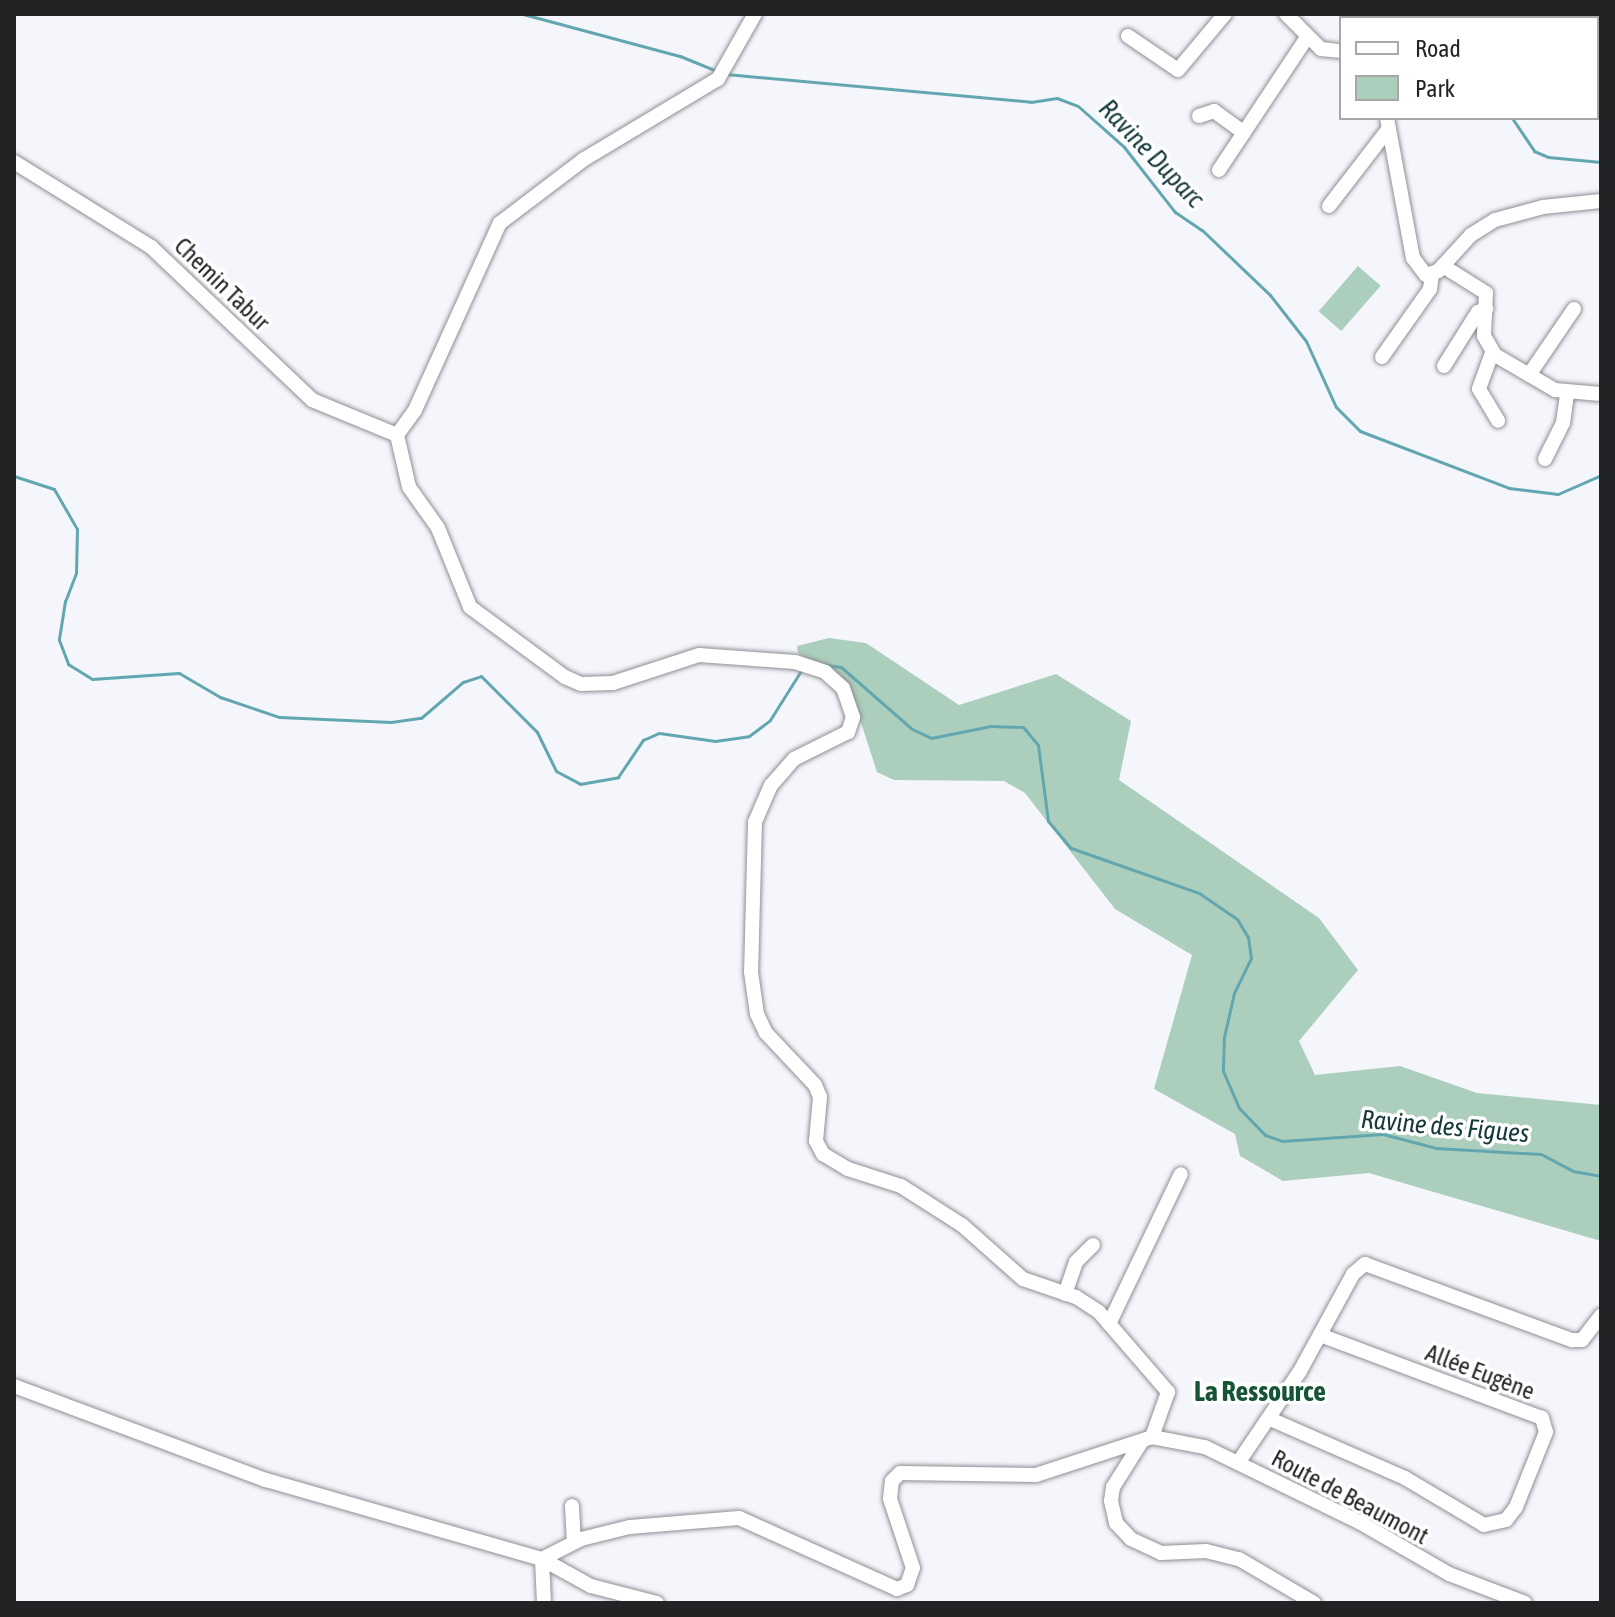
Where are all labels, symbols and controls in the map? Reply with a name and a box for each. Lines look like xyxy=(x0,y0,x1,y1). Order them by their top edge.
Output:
legend xyxy=(1339,16,1599,120)
text: Road xyxy=(1415,35,1461,62)
text: Park xyxy=(1415,75,1455,102)
water label: Ravine Duparc xyxy=(1092,94,1210,214)
street label: Chemin Tabur xyxy=(168,232,276,336)
water label: Ravine des Figues xyxy=(1360,1104,1530,1150)
street label: Allée Eugène xyxy=(1421,1338,1539,1406)
district label: La Ressource xyxy=(1194,1374,1326,1408)
street label: Route de Beaumont xyxy=(1267,1444,1433,1550)

